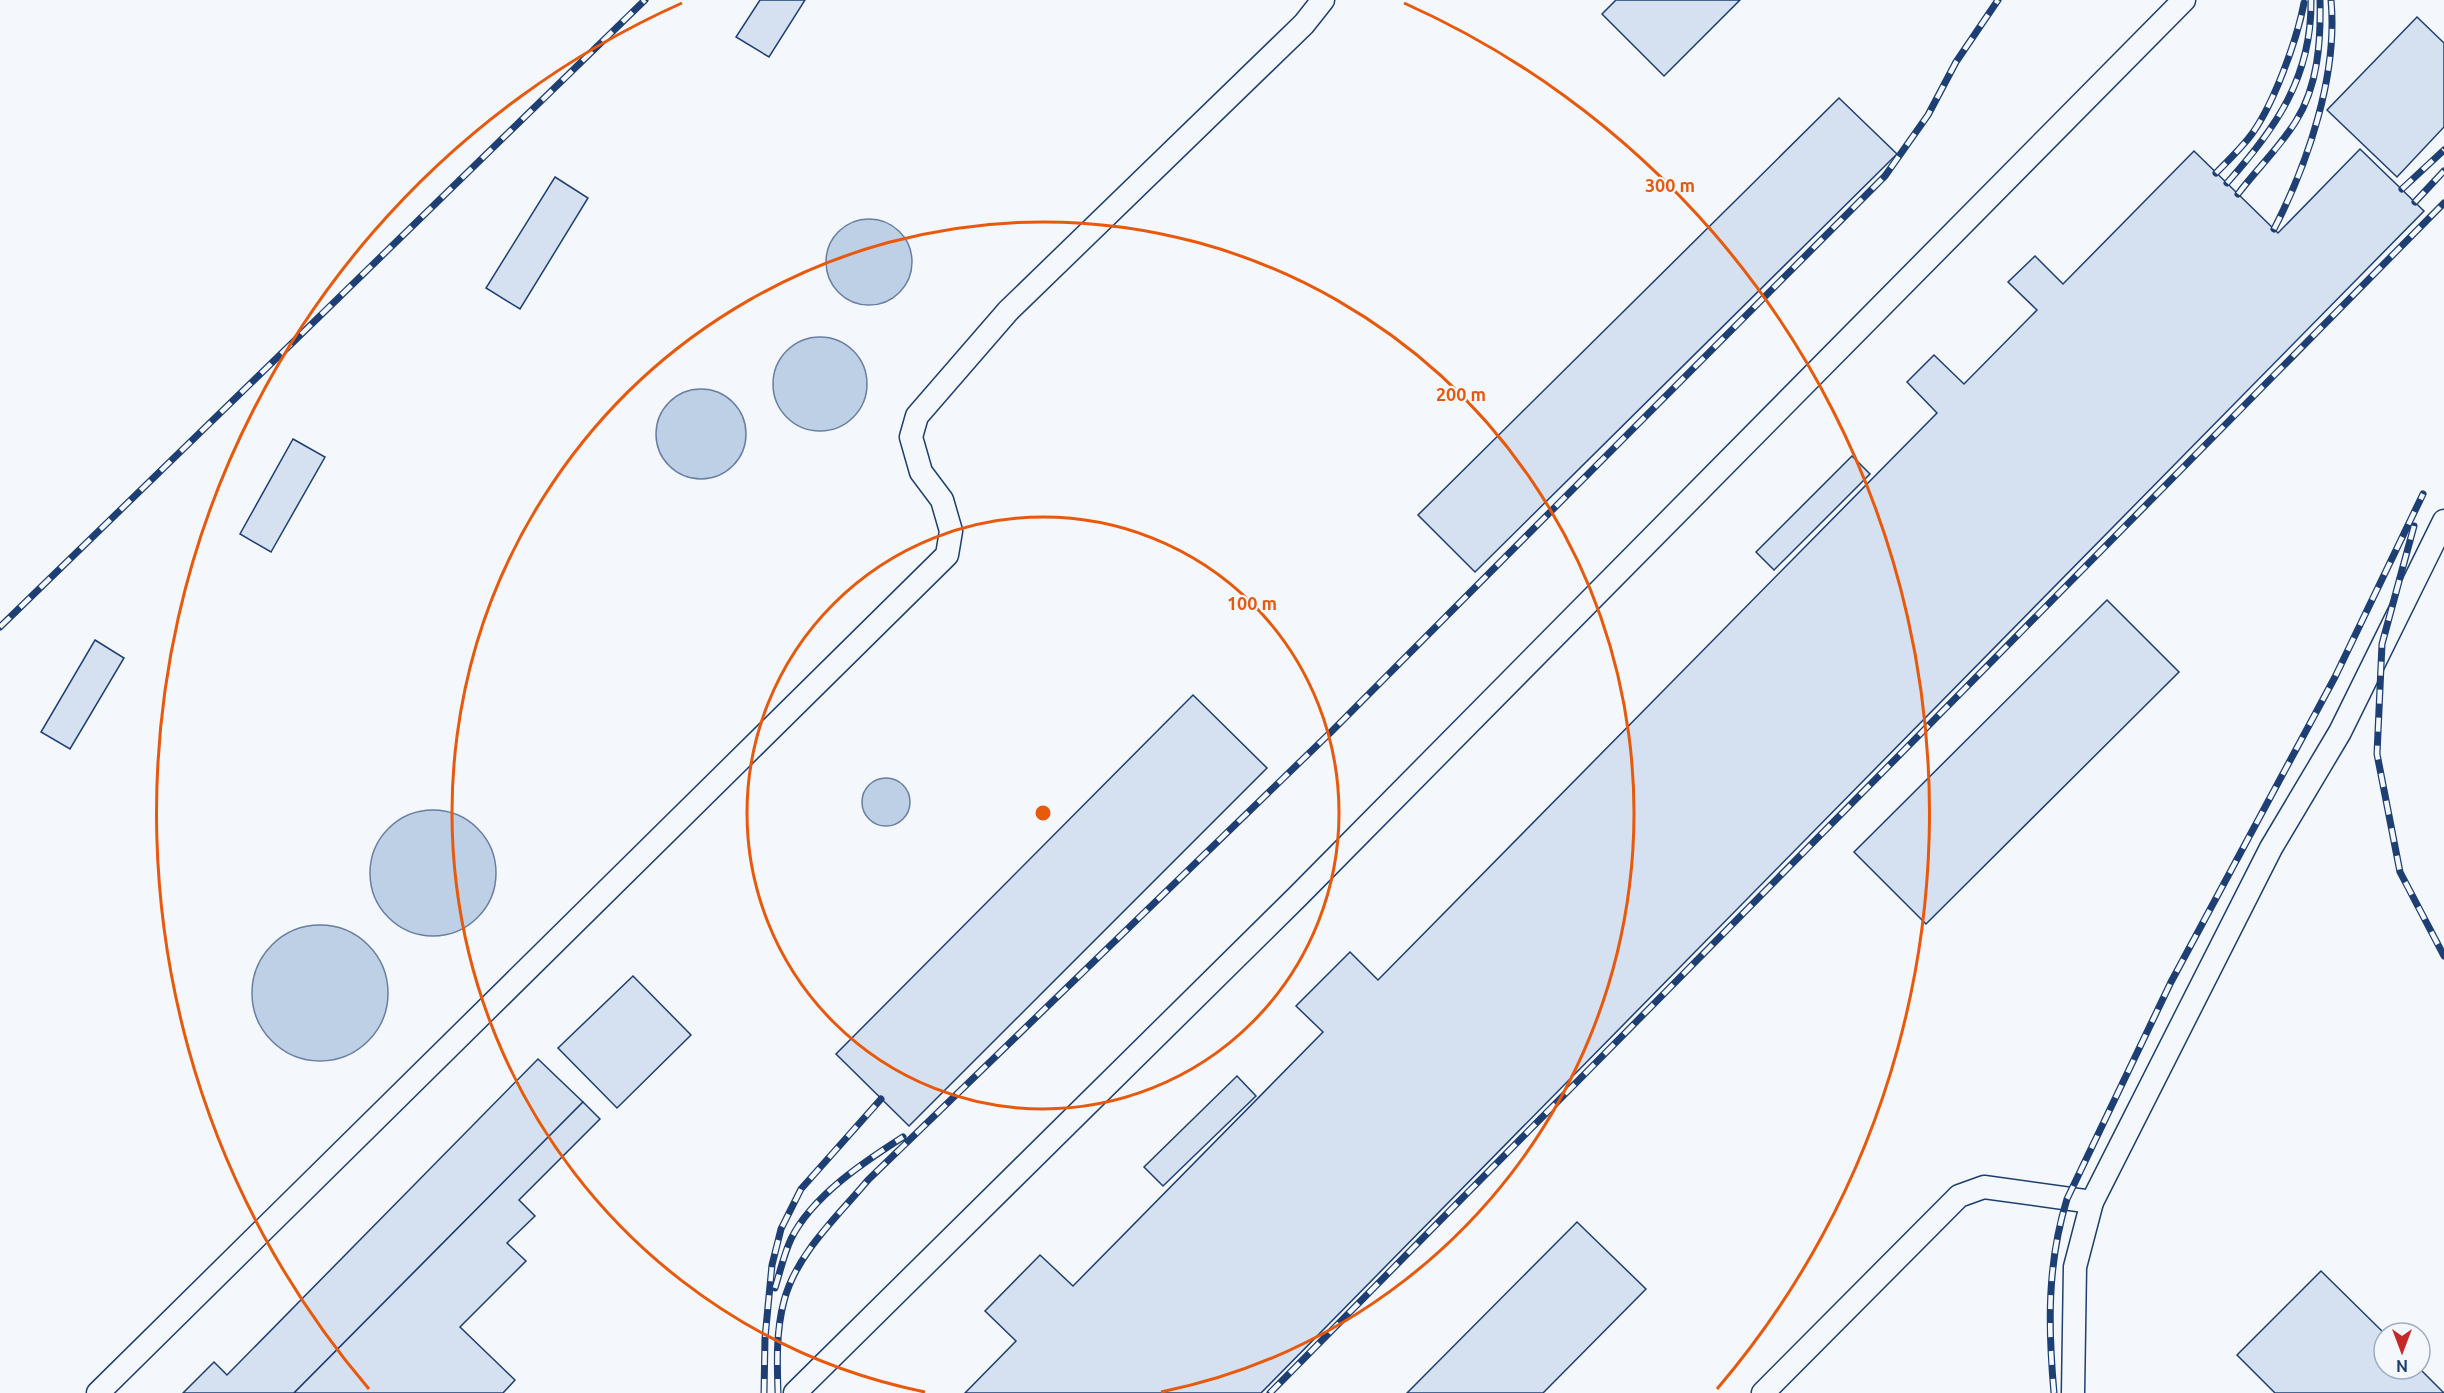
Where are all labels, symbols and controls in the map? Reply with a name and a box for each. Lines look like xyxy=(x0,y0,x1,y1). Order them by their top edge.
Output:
text: 300 m xyxy=(1645,175,1695,195)
text: 200 m xyxy=(1436,384,1486,404)
text: 100 m xyxy=(1227,593,1277,613)
centre of rings xyxy=(1033,803,1053,823)
north arrow xyxy=(2372,1321,2432,1381)
text: N xyxy=(2396,1357,2408,1375)

